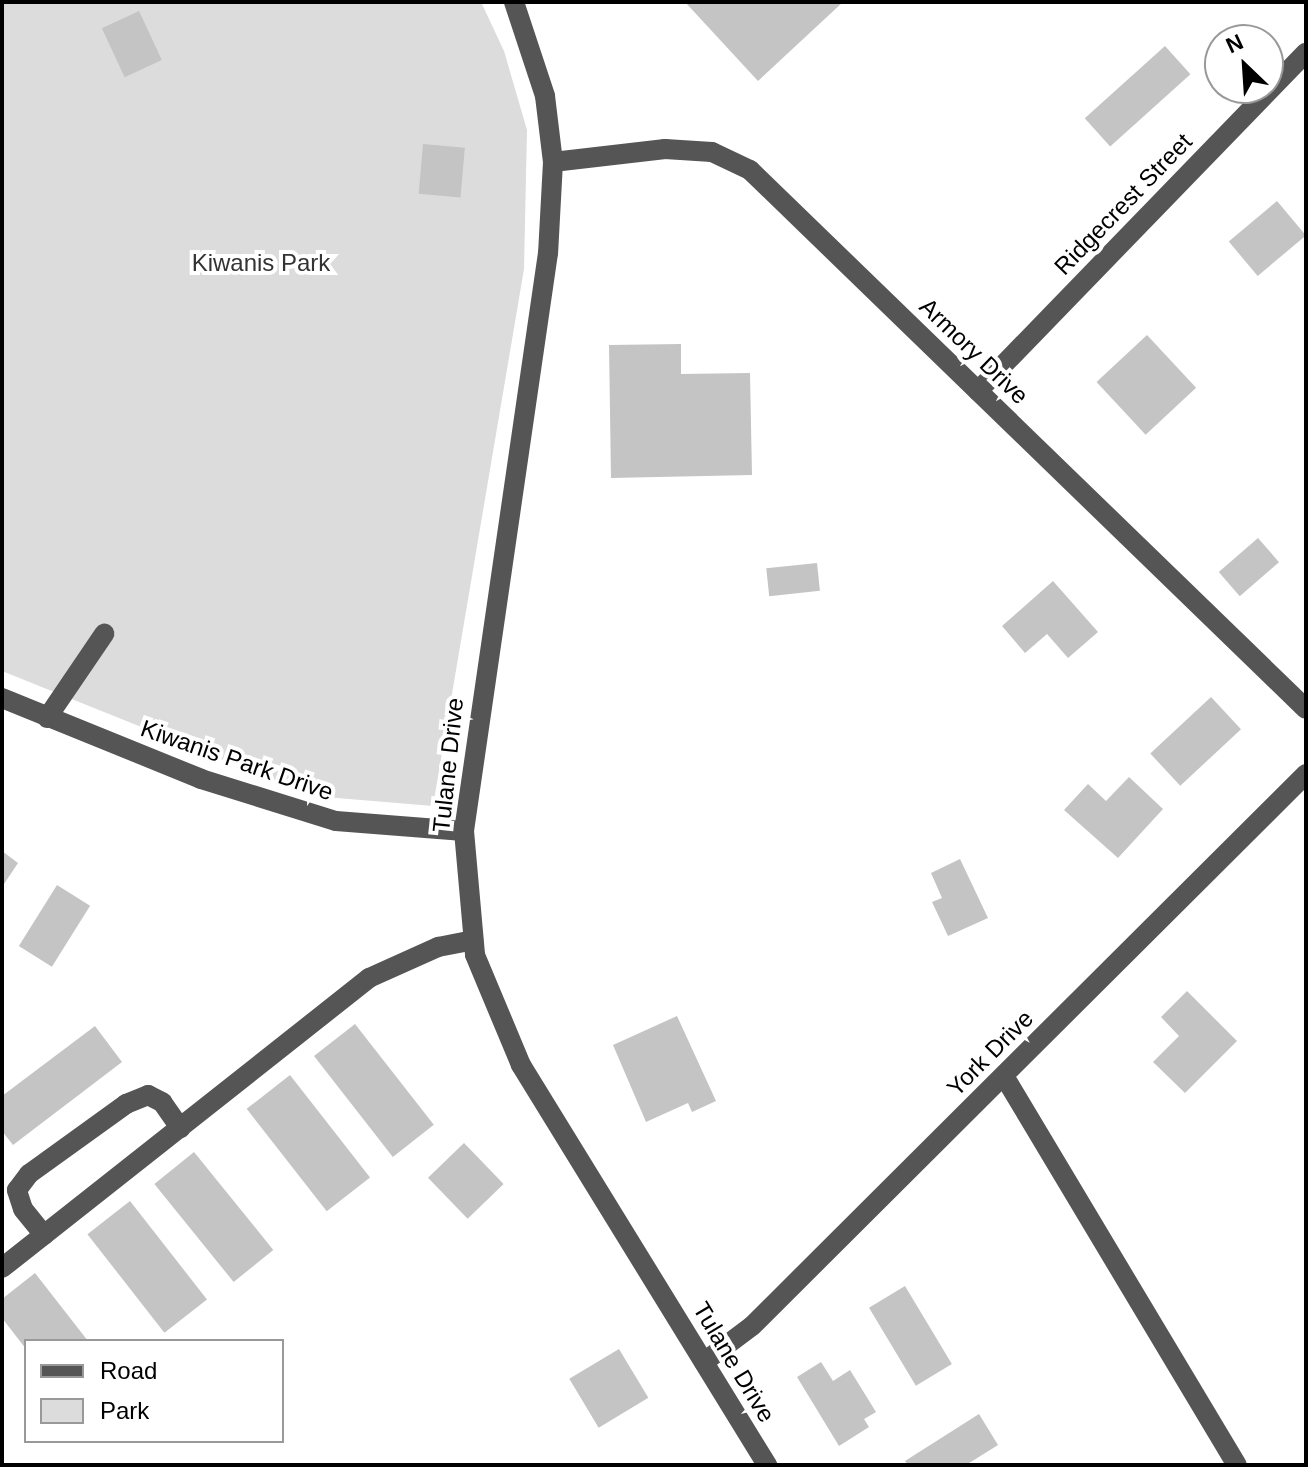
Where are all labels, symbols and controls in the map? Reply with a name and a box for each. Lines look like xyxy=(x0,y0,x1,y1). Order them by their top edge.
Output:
north arrow xyxy=(1204,24,1284,104)
text: N xyxy=(1222,29,1247,58)
street label: Ridgecrest Street xyxy=(1048,127,1198,281)
park label: Kiwanis Park xyxy=(192,249,330,277)
street label: Armory Drive xyxy=(914,292,1034,410)
street label: Tulane Drive xyxy=(427,696,469,834)
street label: Kiwanis Park Drive xyxy=(137,714,337,806)
street label: York Drive xyxy=(941,1004,1039,1102)
street label: Tulane Drive xyxy=(687,1297,781,1427)
legend xyxy=(24,1339,284,1443)
text: Road xyxy=(100,1357,157,1384)
text: Park xyxy=(100,1397,149,1424)

